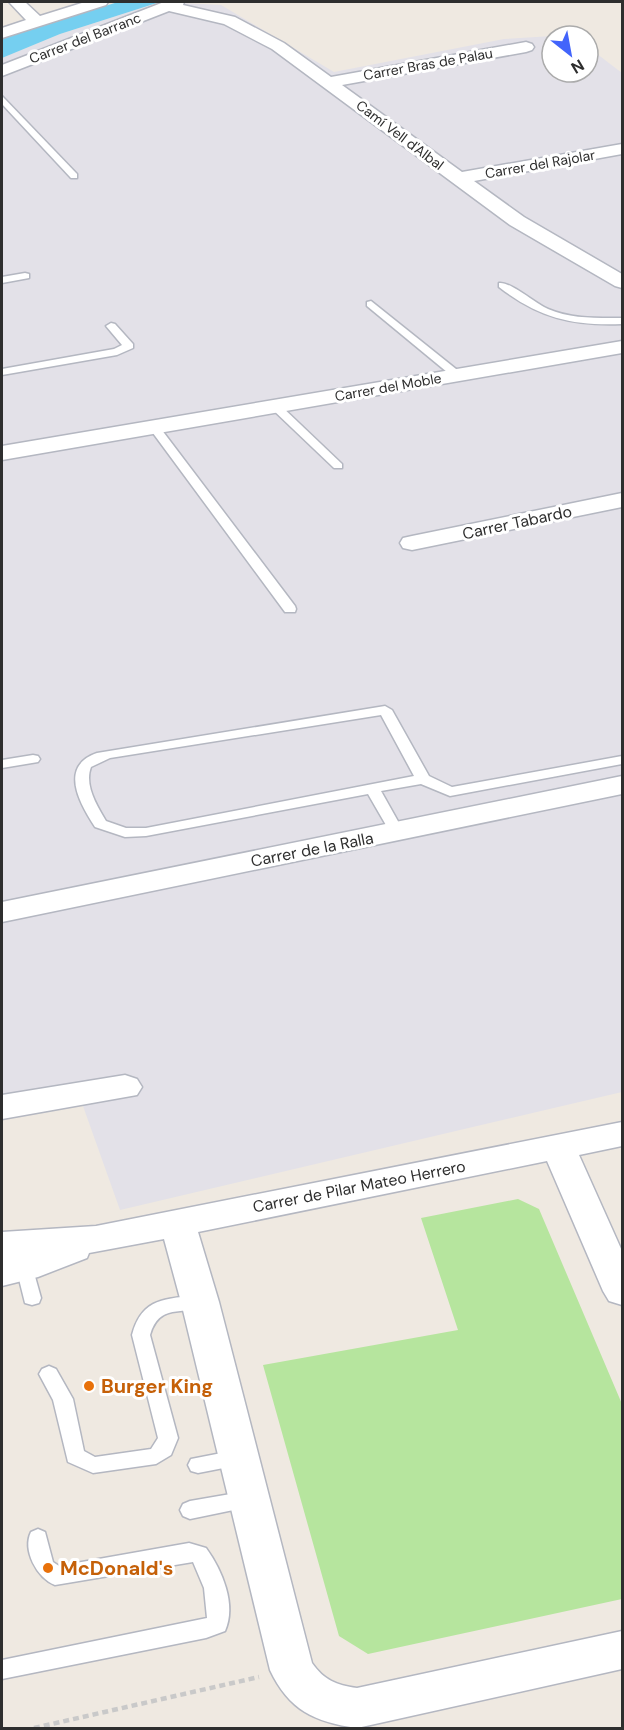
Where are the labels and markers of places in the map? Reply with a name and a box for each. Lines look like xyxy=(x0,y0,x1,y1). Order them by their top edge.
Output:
place label: Burger King xyxy=(101,1373,213,1399)
marker: Burger King xyxy=(82,1379,96,1393)
place label: McDonald's xyxy=(60,1555,173,1581)
marker: McDonald's xyxy=(41,1561,55,1575)

